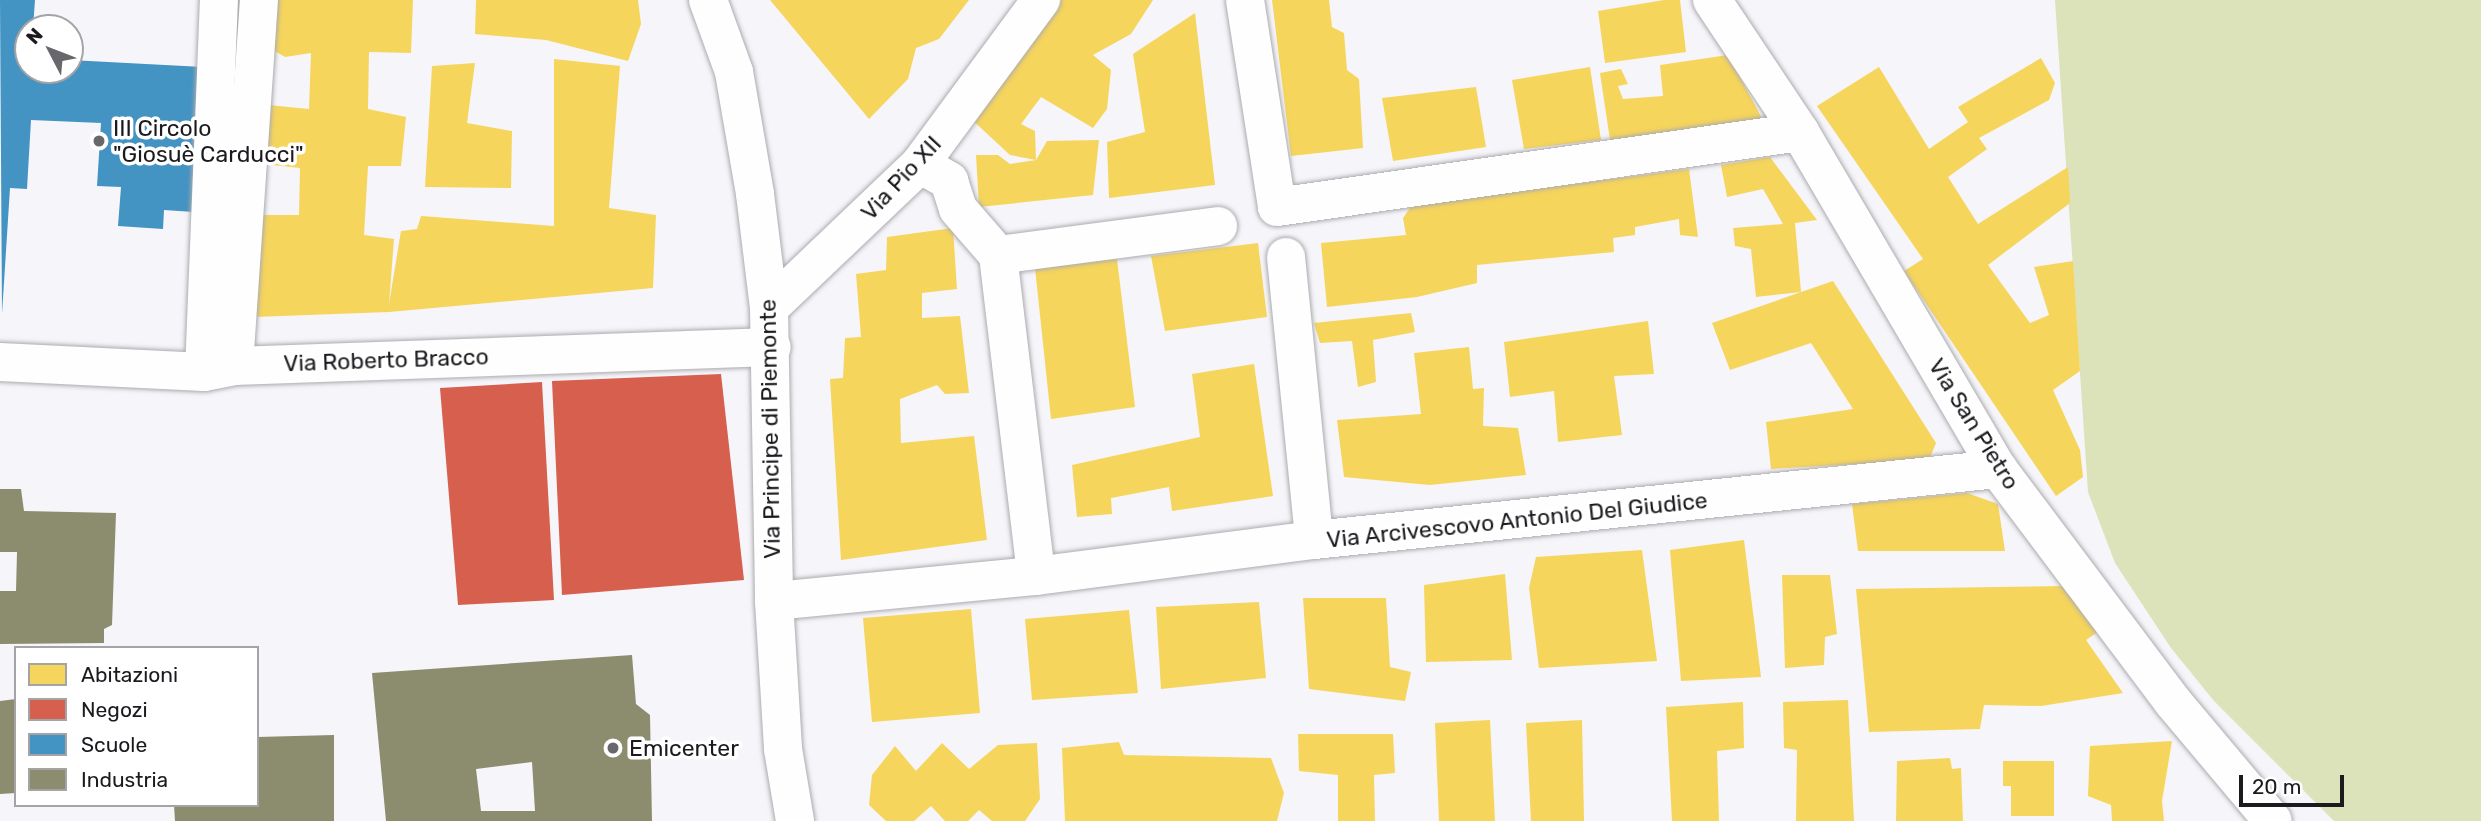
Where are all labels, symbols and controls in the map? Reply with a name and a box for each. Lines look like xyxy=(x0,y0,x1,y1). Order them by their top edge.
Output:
north arrow xyxy=(14,14,84,84)
text: N xyxy=(21,23,48,49)
place label: III Circolo "Giosuè Carducci" xyxy=(113,114,304,168)
street label: Via Pio XII xyxy=(855,130,947,226)
marker: III Circolo "Giosuè Carducci" xyxy=(91,133,107,149)
street label: Via Principe di Piemonte xyxy=(754,299,786,559)
street label: Via Roberto Bracco xyxy=(283,343,489,377)
street label: Via San Pietro xyxy=(1923,353,2025,495)
street label: Via Arcivescovo Antonio Del Giudice xyxy=(1325,486,1709,554)
legend xyxy=(14,646,259,807)
text: Abitazioni xyxy=(81,662,178,687)
text: Negozi xyxy=(81,697,148,722)
text: Scuole xyxy=(81,732,147,757)
place label: Emicenter xyxy=(629,734,739,762)
marker: Emicenter xyxy=(603,738,623,758)
scale bar xyxy=(2243,762,2348,806)
text: Industria xyxy=(81,767,168,792)
text: 20 m xyxy=(2252,774,2301,799)

